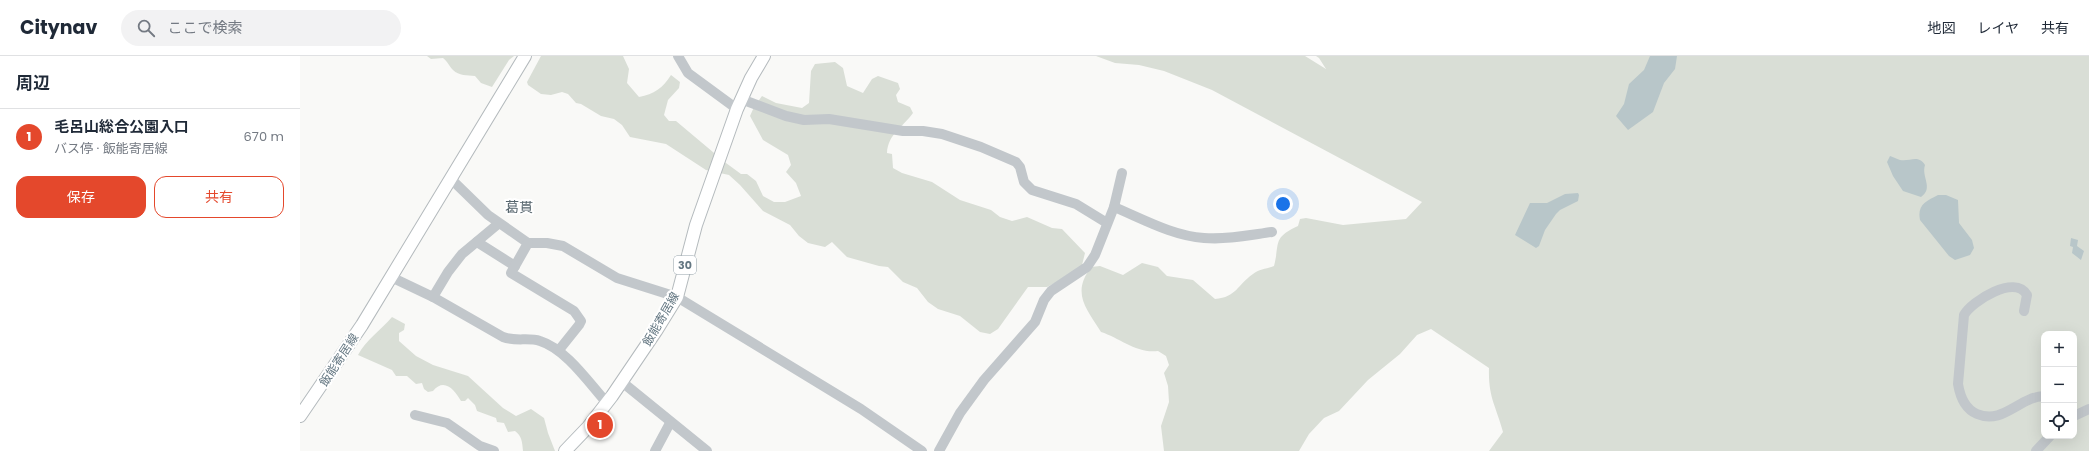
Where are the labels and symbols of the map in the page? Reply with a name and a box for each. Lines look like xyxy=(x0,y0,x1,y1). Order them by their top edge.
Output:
your location xyxy=(1273,194,1293,214)
district label: 葛貫 xyxy=(505,197,533,217)
road number: 30 xyxy=(674,256,696,274)
street label: 飯能寄居線 xyxy=(638,289,683,349)
street label: 飯能寄居線 xyxy=(315,330,362,390)
pin: 1 xyxy=(587,410,613,440)

